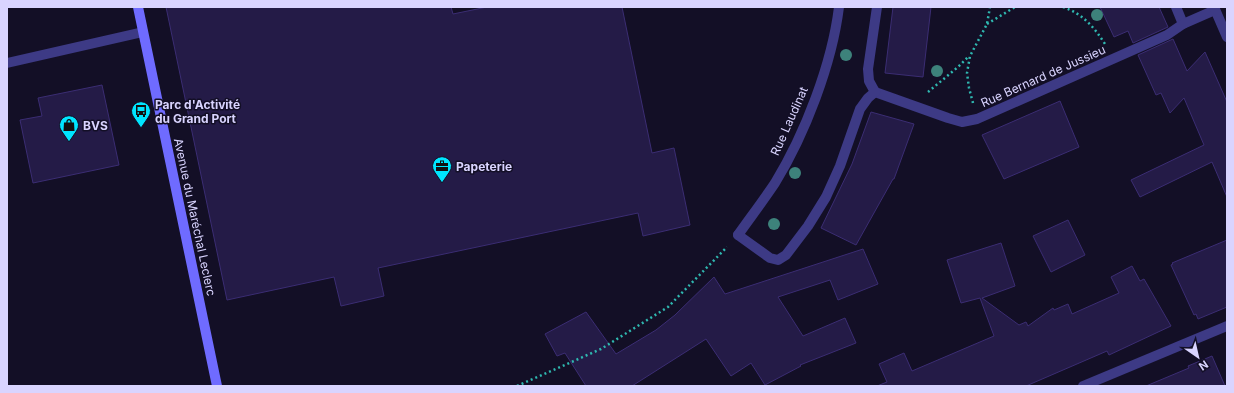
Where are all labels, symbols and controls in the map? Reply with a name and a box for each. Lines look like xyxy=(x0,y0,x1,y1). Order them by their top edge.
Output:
street label: Rue Bernard de Jussieu xyxy=(978,42,1108,110)
street label: Rue Laudinat xyxy=(767,84,811,158)
place label: Parc d'Activité du Grand Port xyxy=(155,97,240,126)
bus stop icon: Parc d'Activité du Grand Port xyxy=(130,100,152,128)
shop icon: BVS xyxy=(58,114,80,142)
place label: BVS xyxy=(83,118,108,133)
street label: Avenue du Maréchal Leclerc xyxy=(171,137,219,297)
office icon: Papeterie xyxy=(431,155,453,183)
place label: Papeterie xyxy=(456,159,512,174)
north arrow xyxy=(1178,337,1218,377)
text: N xyxy=(1196,357,1211,373)

